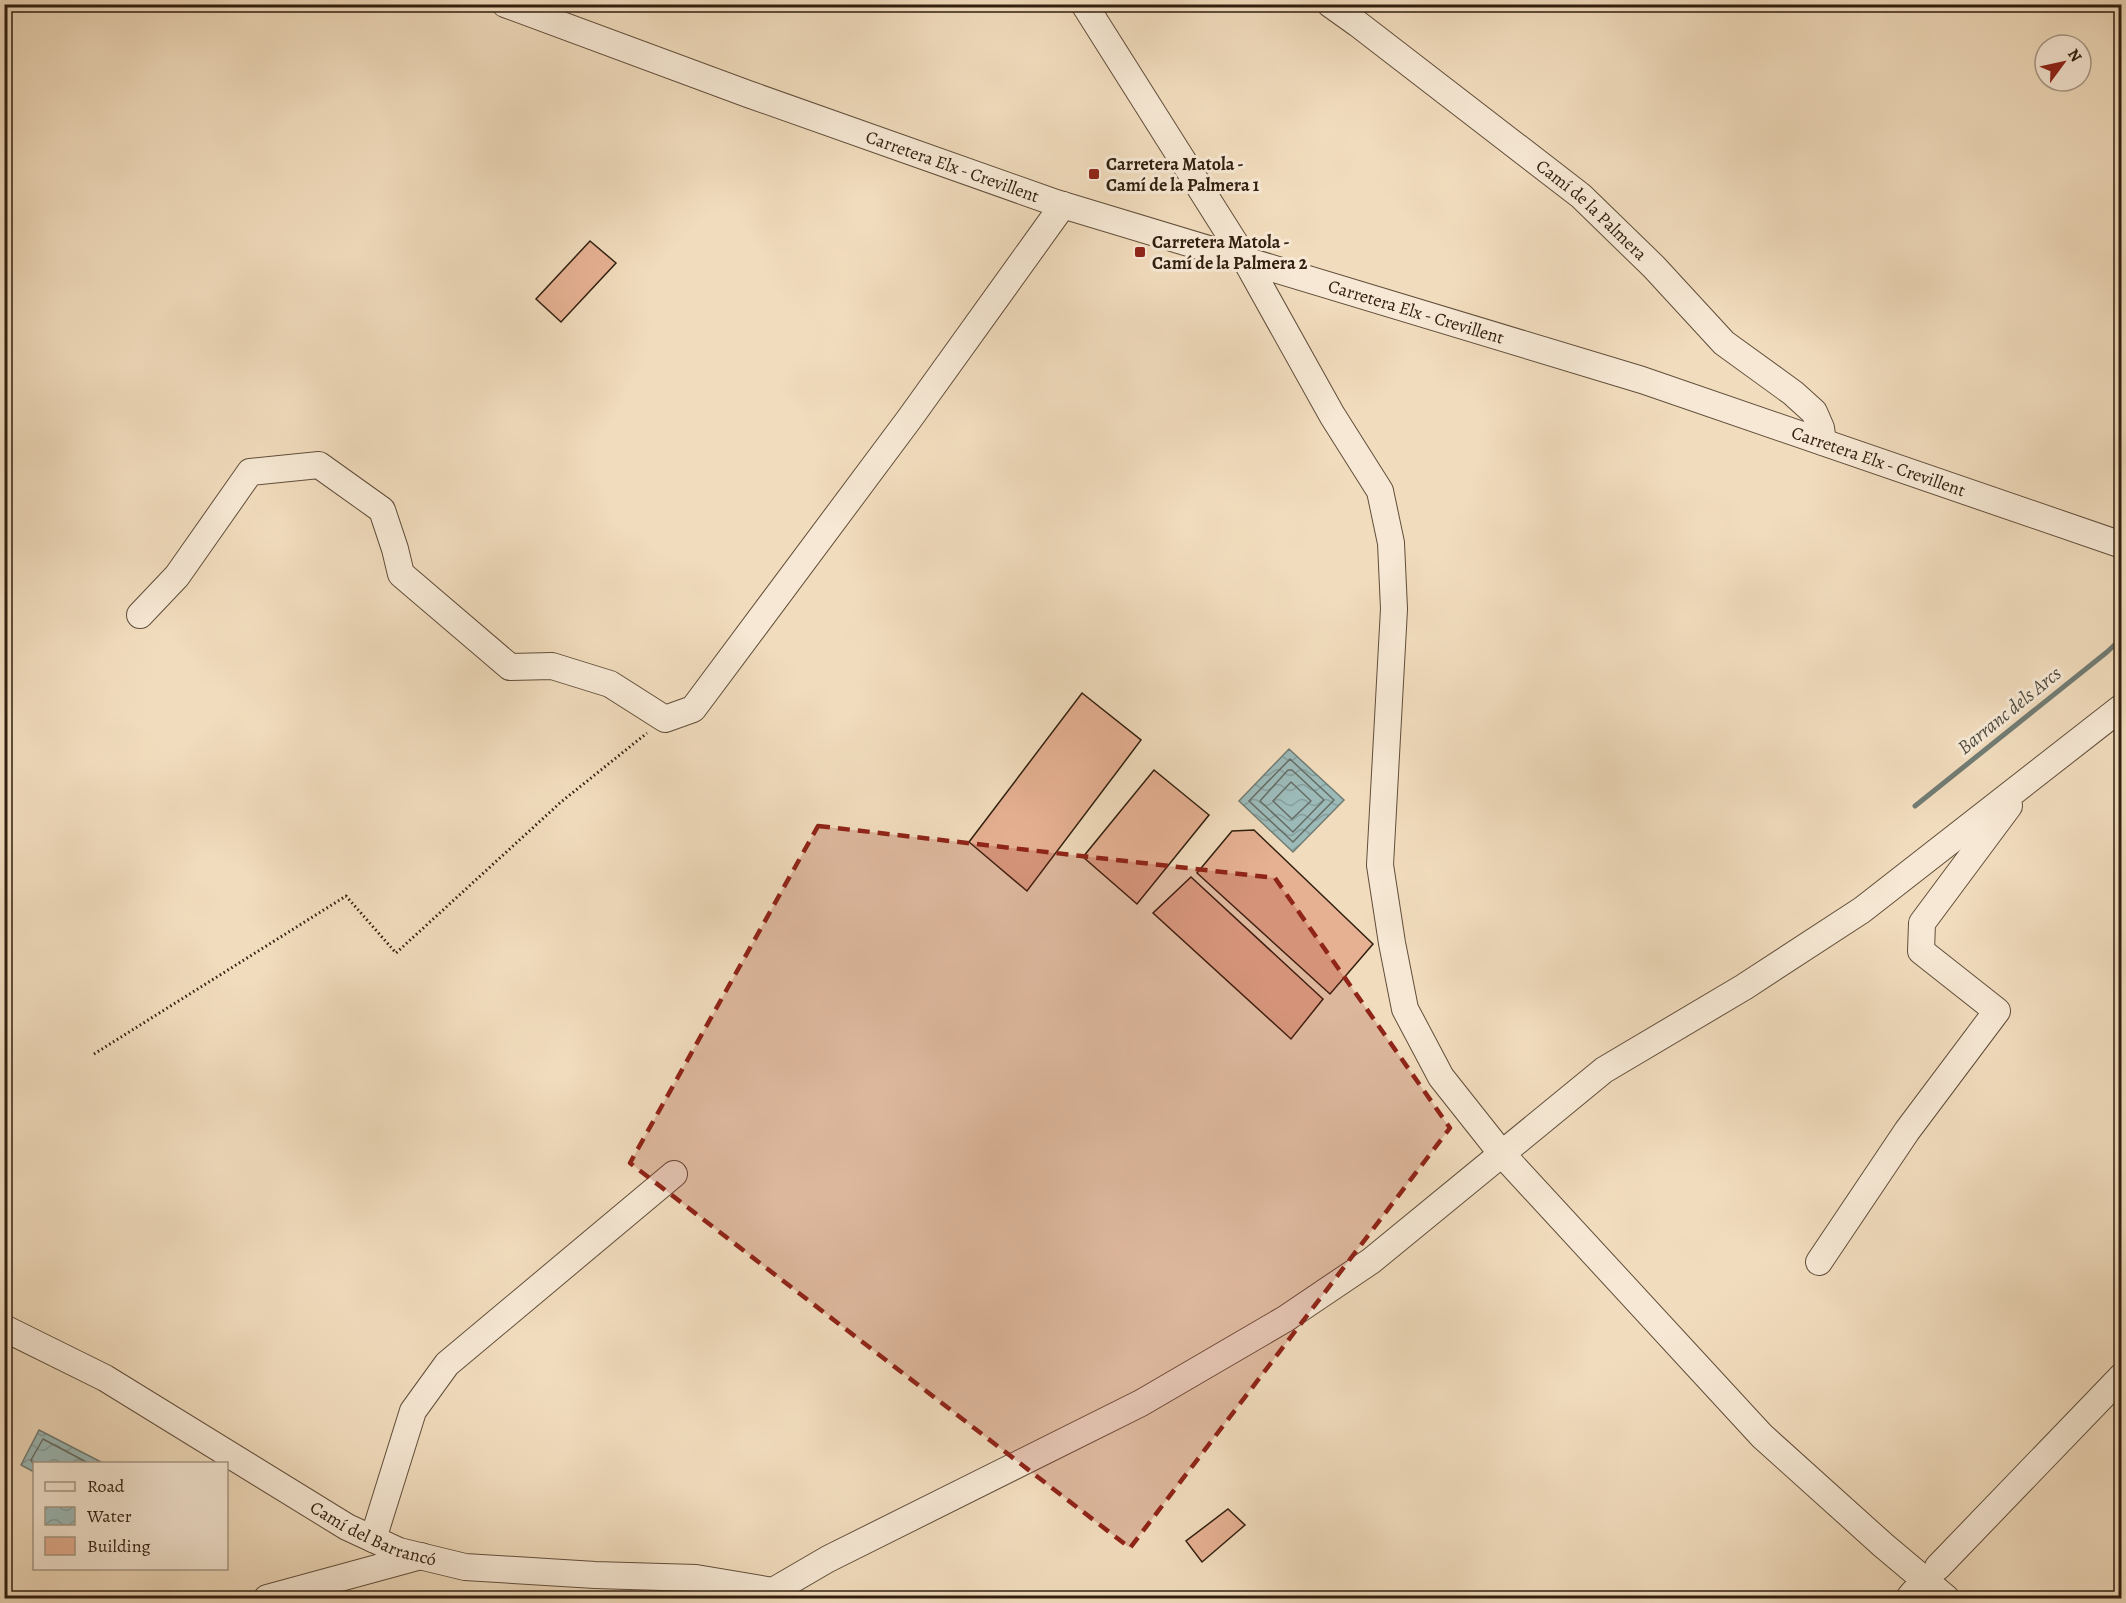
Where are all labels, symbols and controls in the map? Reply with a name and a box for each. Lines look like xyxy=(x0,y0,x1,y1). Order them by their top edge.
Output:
north arrow xyxy=(2033,33,2093,93)
text: N xyxy=(2062,44,2087,67)
street label: Carretera Elx - Crevillent xyxy=(862,125,1043,208)
place label: Carretera Matola - Camí de la Palmera 1 xyxy=(1106,152,1260,197)
street label: Camí de la Palmera xyxy=(1531,154,1653,266)
marker: Carretera Matola - Camí de la Palmera 1 xyxy=(1087,167,1101,181)
place label: Carretera Matola - Camí de la Palmera 2 xyxy=(1152,230,1308,275)
marker: Carretera Matola - Camí de la Palmera 2 xyxy=(1133,245,1147,259)
street label: Carretera Elx - Crevillent xyxy=(1325,274,1507,350)
street label: Carretera Elx - Crevillent xyxy=(1788,420,1969,502)
water label: Barranc dels Arcs xyxy=(1952,660,2067,761)
legend xyxy=(33,1462,228,1570)
text: Road xyxy=(87,1474,125,1498)
street label: Camí del Barrancó xyxy=(306,1495,439,1572)
text: Water xyxy=(86,1504,132,1528)
text: Building xyxy=(87,1534,151,1558)

